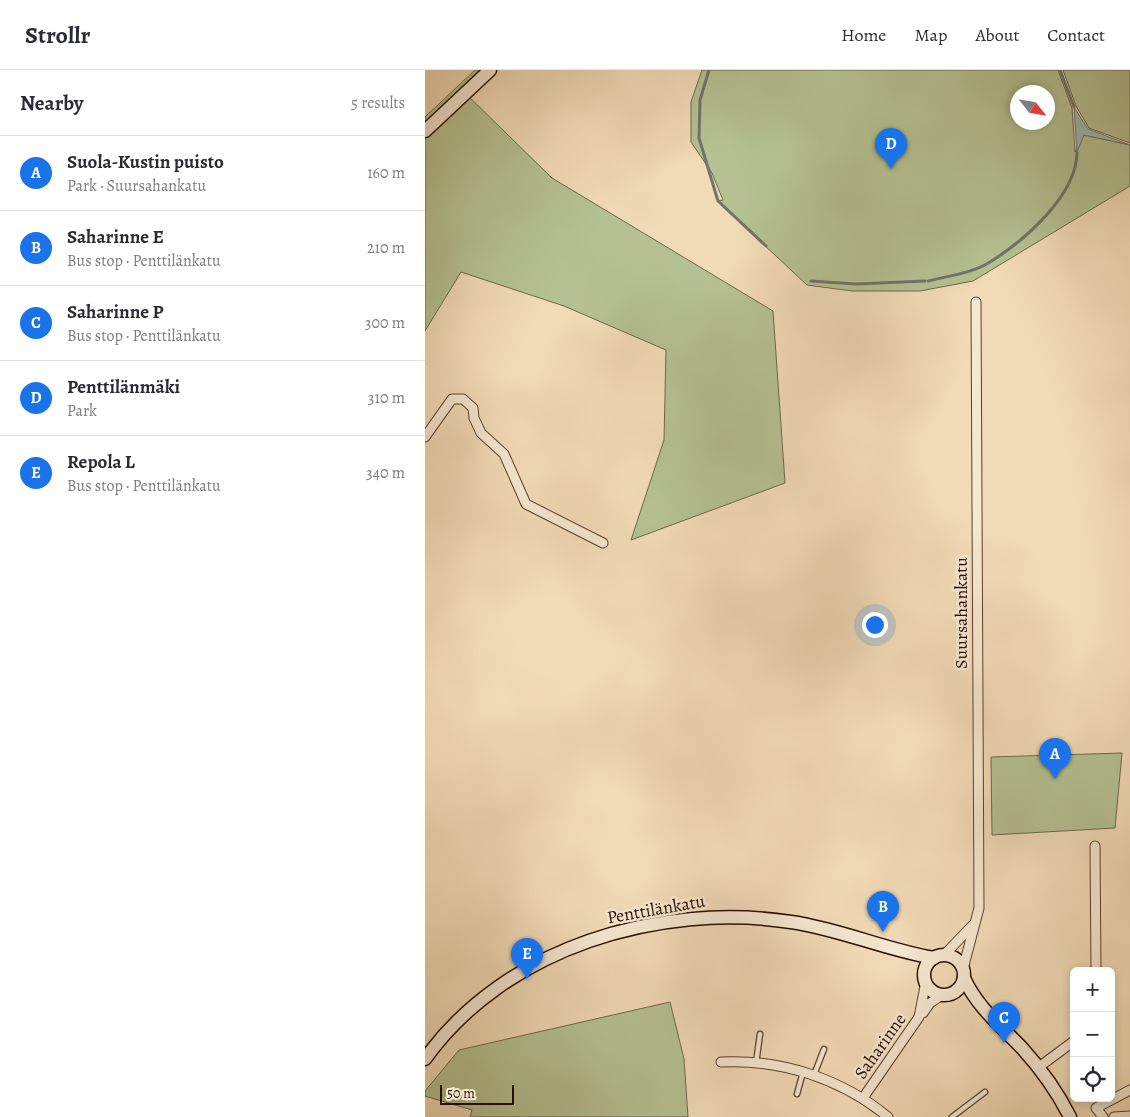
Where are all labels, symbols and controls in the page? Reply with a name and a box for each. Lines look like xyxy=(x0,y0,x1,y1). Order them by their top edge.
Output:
text: Strollr xyxy=(25,19,90,51)
text: Home xyxy=(841,23,886,47)
text: Map xyxy=(914,23,947,47)
text: About xyxy=(975,23,1019,47)
text: Contact xyxy=(1047,23,1105,47)
north arrow xyxy=(1010,85,1055,130)
text: Nearby xyxy=(20,89,83,117)
text: 5 results xyxy=(351,92,405,114)
pin: D xyxy=(875,128,907,169)
text: Suola-Kustin puisto xyxy=(67,149,224,175)
text: A xyxy=(31,162,41,184)
text: 160 m xyxy=(367,162,405,184)
text: Park · Suursahankatu xyxy=(67,175,206,197)
text: Saharinne E xyxy=(67,224,164,250)
text: B xyxy=(31,237,41,259)
text: 210 m xyxy=(367,237,405,259)
text: Bus stop · Penttilänkatu xyxy=(67,250,221,272)
text: Saharinne P xyxy=(67,299,163,325)
text: C xyxy=(31,312,41,334)
text: 300 m xyxy=(365,312,405,334)
text: Bus stop · Penttilänkatu xyxy=(67,325,221,347)
text: Penttilänmäki xyxy=(67,374,180,400)
text: D xyxy=(30,387,42,409)
text: 310 m xyxy=(368,387,405,409)
text: Park xyxy=(67,400,97,422)
text: Repola L xyxy=(67,449,135,475)
text: E xyxy=(31,462,41,484)
text: 340 m xyxy=(366,462,405,484)
text: Bus stop · Penttilänkatu xyxy=(67,475,221,497)
street label: Suursahankatu xyxy=(949,557,973,669)
your location xyxy=(862,612,888,638)
pin: A xyxy=(1039,738,1071,779)
street label: Penttilänkatu xyxy=(605,889,707,929)
pin: B xyxy=(867,891,899,932)
pin: E xyxy=(511,938,543,979)
map controls xyxy=(1070,967,1115,1102)
button: + xyxy=(1070,967,1115,1012)
pin: C xyxy=(988,1002,1020,1043)
street label: Saharinne xyxy=(849,1008,911,1084)
button: − xyxy=(1070,1012,1115,1057)
button: locate xyxy=(1070,1057,1115,1102)
scale bar xyxy=(440,1082,514,1105)
text: 50 m xyxy=(447,1084,475,1103)

